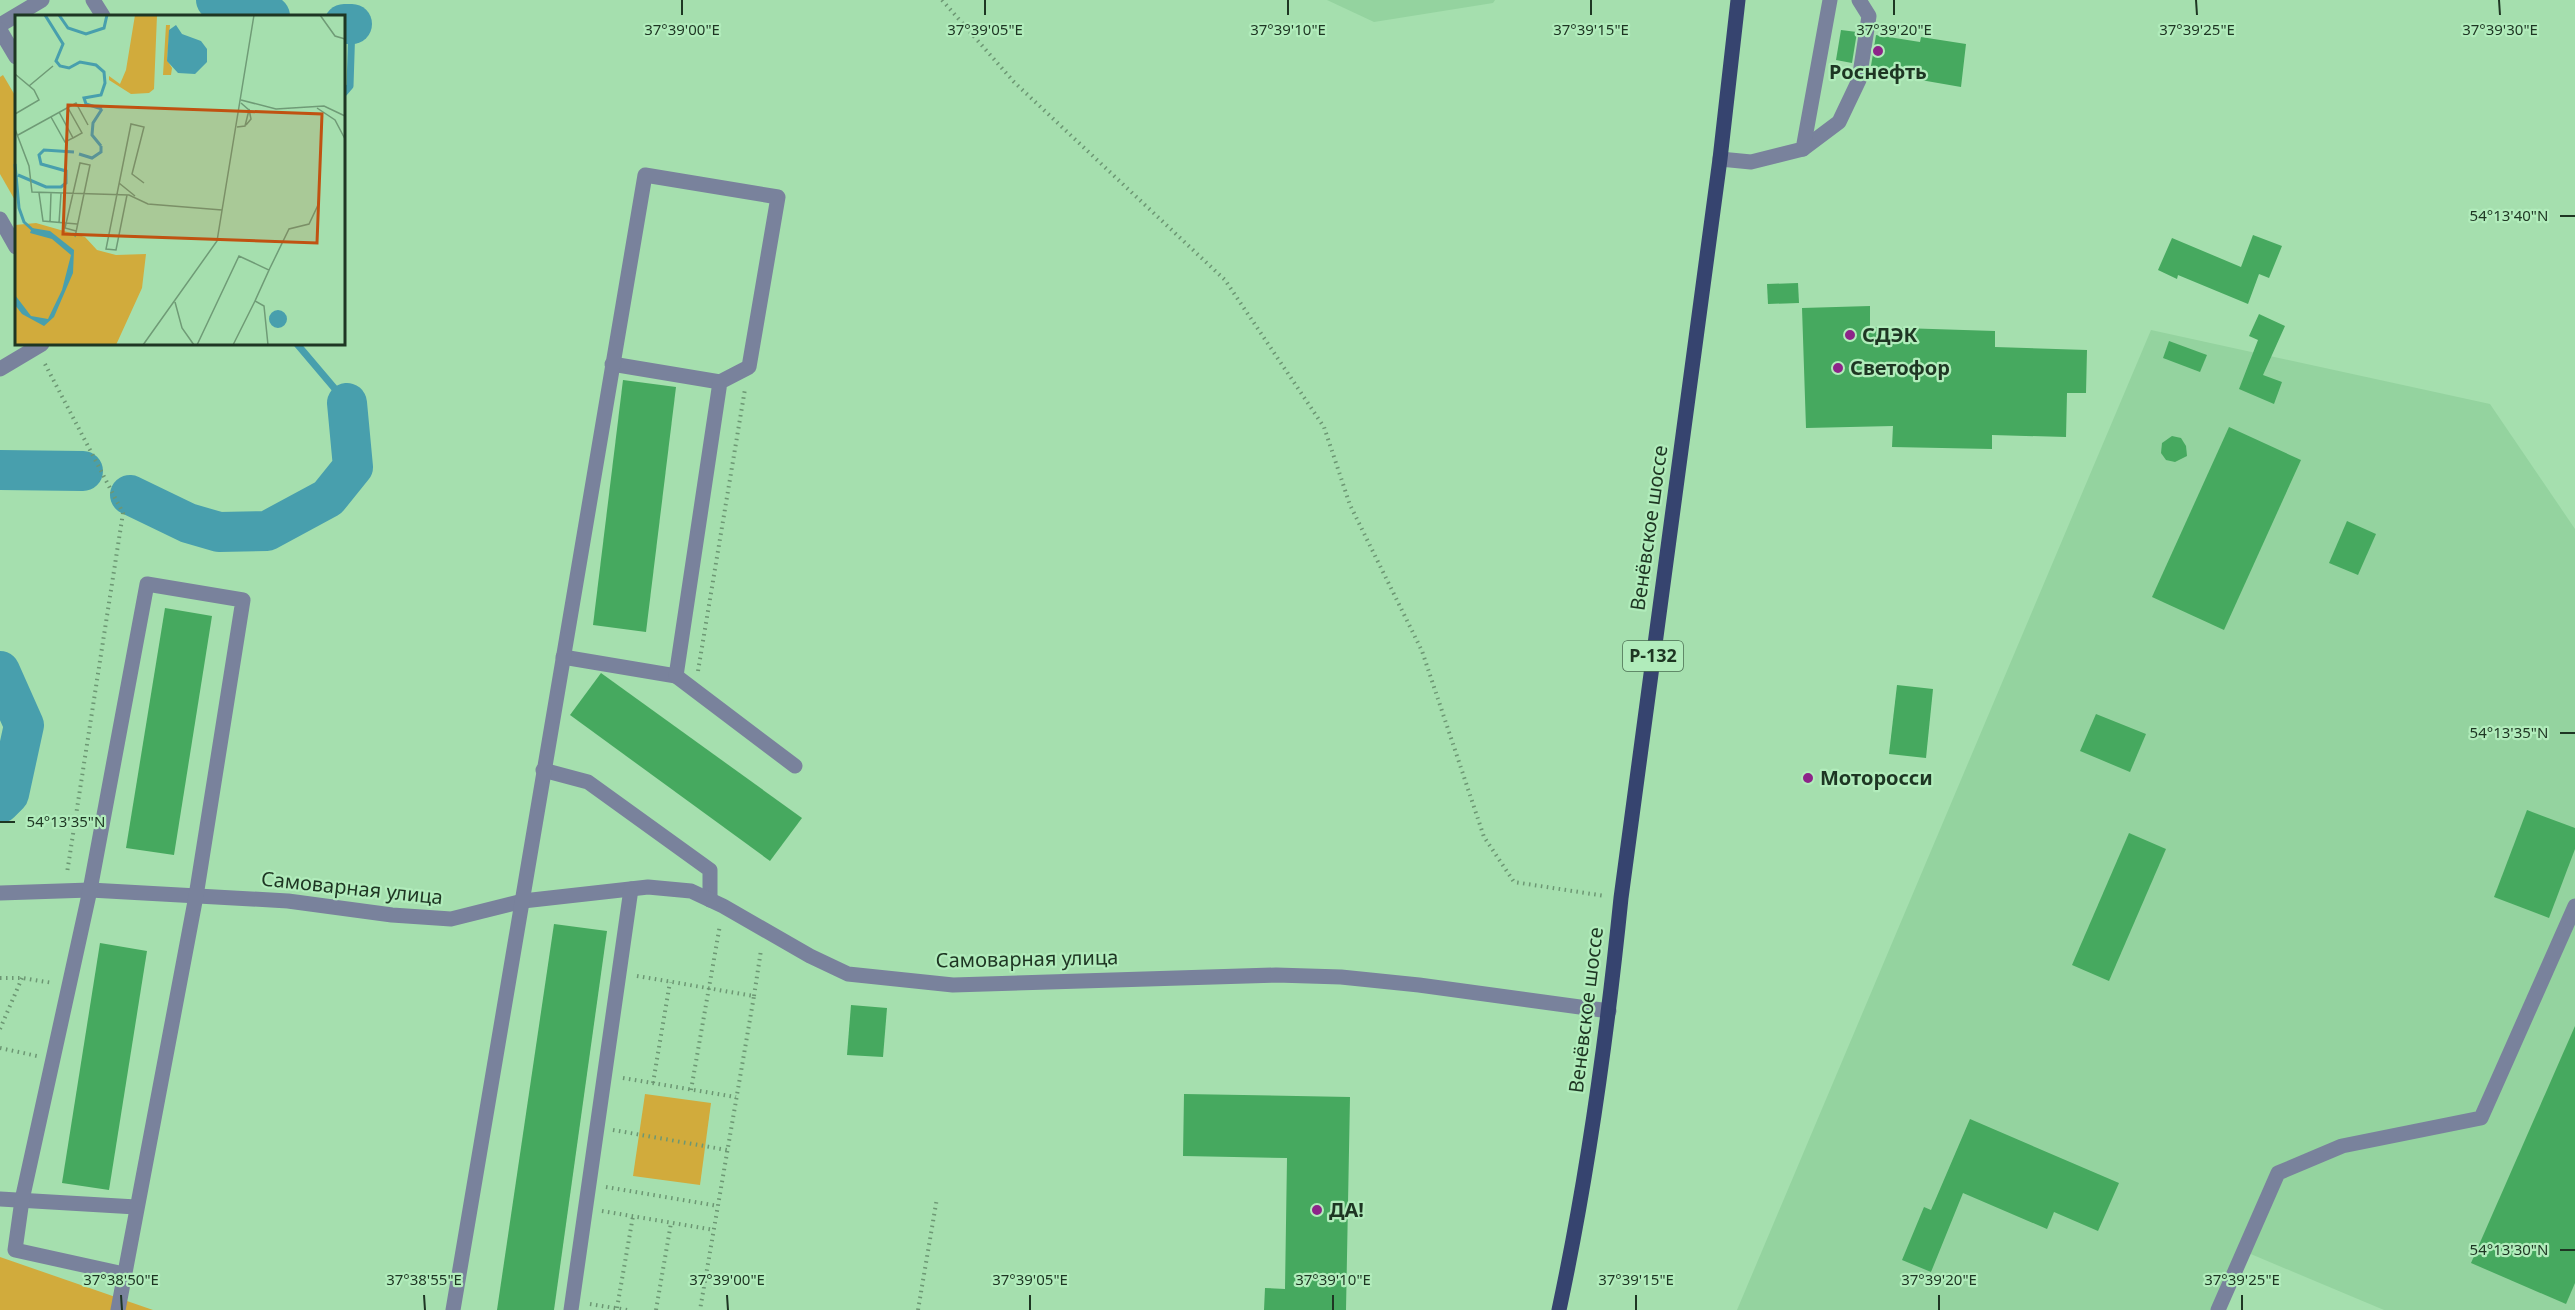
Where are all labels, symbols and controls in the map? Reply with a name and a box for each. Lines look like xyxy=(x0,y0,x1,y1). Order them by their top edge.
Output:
inset map xyxy=(15,15,345,345)
text: 37°39'00"E xyxy=(644,19,720,39)
text: 37°39'05"E xyxy=(947,19,1023,39)
text: 37°39'10"E xyxy=(1250,19,1326,39)
text: 37°39'15"E xyxy=(1553,19,1629,39)
text: 37°39'20"E xyxy=(1856,19,1932,39)
text: 37°39'25"E xyxy=(2159,19,2235,39)
text: 37°39'30"E xyxy=(2462,19,2538,39)
marker: Роснефть xyxy=(1871,44,1885,58)
place label: Роснефть xyxy=(1829,58,1927,85)
text: 54°13'40"N xyxy=(2470,205,2548,225)
place label: СДЭК xyxy=(1862,321,1918,348)
marker: СДЭК xyxy=(1843,328,1857,342)
place label: Светофор xyxy=(1850,354,1950,381)
marker: Светофор xyxy=(1831,361,1845,375)
street label: Венёвское шоссе xyxy=(1624,443,1673,612)
road number: Р-132 xyxy=(1623,641,1683,671)
text: 54°13'35"N xyxy=(2470,722,2548,742)
place label: Моторосси xyxy=(1820,764,1933,791)
marker: Моторосси xyxy=(1801,771,1815,785)
text: 54°13'35"N xyxy=(27,811,105,831)
street label: Самоварная улица xyxy=(260,865,444,910)
street label: Венёвское шоссе xyxy=(1562,925,1609,1094)
street label: Самоварная улица xyxy=(935,943,1118,974)
place label: ДА! xyxy=(1329,1196,1364,1223)
marker: ДА! xyxy=(1310,1203,1324,1217)
text: 54°13'30"N xyxy=(2470,1239,2548,1259)
text: 37°38'50"E xyxy=(83,1269,159,1289)
text: 37°38'55"E xyxy=(386,1269,462,1289)
text: 37°39'00"E xyxy=(689,1269,765,1289)
text: 37°39'05"E xyxy=(992,1269,1068,1289)
text: 37°39'10"E xyxy=(1295,1269,1371,1289)
text: 37°39'15"E xyxy=(1598,1269,1674,1289)
text: 37°39'20"E xyxy=(1901,1269,1977,1289)
text: 37°39'25"E xyxy=(2204,1269,2280,1289)

